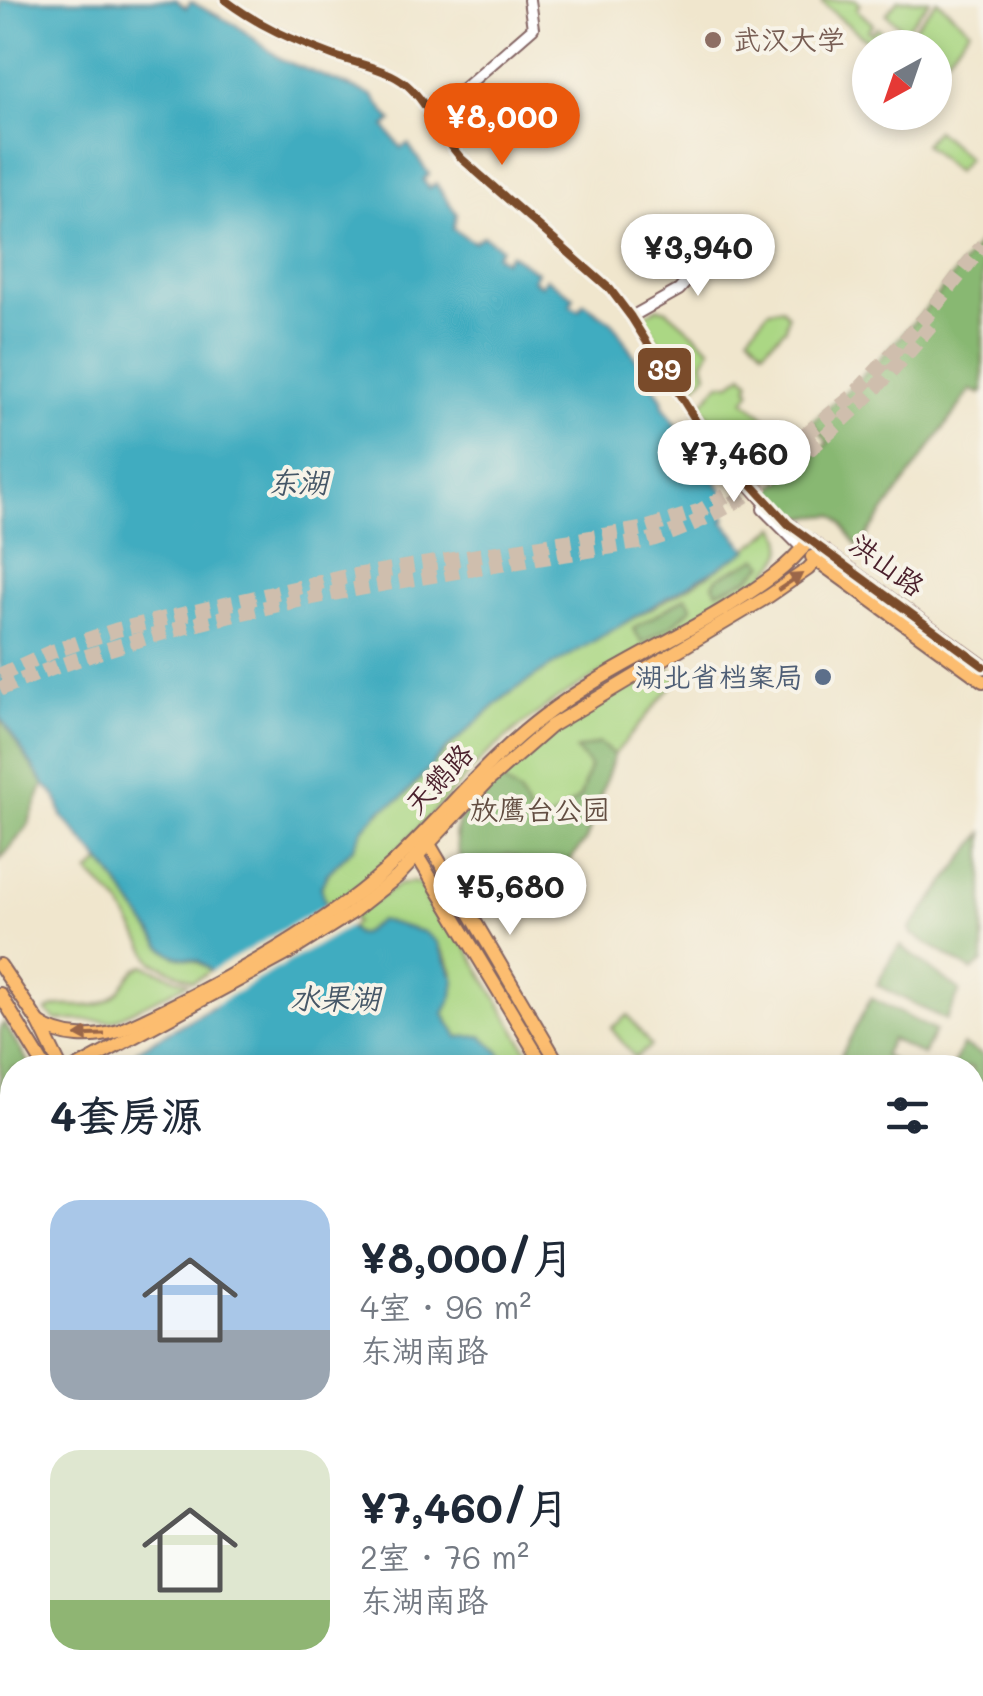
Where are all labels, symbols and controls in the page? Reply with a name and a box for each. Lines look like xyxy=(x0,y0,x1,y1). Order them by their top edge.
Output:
place label: 武汉大学 xyxy=(733,21,845,57)
marker: 武汉大学 xyxy=(702,29,724,51)
north arrow xyxy=(852,30,952,130)
map controls xyxy=(852,30,952,130)
pin: ¥8,000 xyxy=(421,83,583,168)
text: ¥8,000 xyxy=(446,94,558,136)
pin: ¥3,940 xyxy=(617,214,779,299)
text: ¥3,940 xyxy=(643,225,753,267)
line badge: 39 xyxy=(636,346,693,394)
text: 39 xyxy=(647,351,681,387)
pin: ¥7,460 xyxy=(653,420,815,505)
text: ¥7,460 xyxy=(680,431,788,473)
water label: 东湖 xyxy=(268,461,331,501)
street label: 洪山路 xyxy=(843,525,932,603)
one-way arrow xyxy=(777,573,803,592)
place label: 湖北省档案局 xyxy=(635,658,803,694)
marker: 湖北省档案局 xyxy=(812,666,834,688)
street label: 天鹅路 xyxy=(396,735,480,821)
park label: 放鹰台公园 xyxy=(470,791,610,827)
pin: ¥5,680 xyxy=(429,853,591,938)
text: ¥5,680 xyxy=(455,864,565,906)
water label: 水果湖 xyxy=(290,977,383,1017)
one-way arrow xyxy=(74,1027,105,1043)
text: 4套房源 xyxy=(50,1087,203,1142)
icon: filters xyxy=(880,1088,935,1143)
text: ¥8,000/月 xyxy=(360,1229,574,1284)
icon: home xyxy=(130,1240,250,1360)
text: 4室 · 96 m² xyxy=(360,1285,531,1327)
text: 东湖南路 xyxy=(360,1328,488,1370)
text: ¥7,460/月 xyxy=(360,1479,569,1534)
icon: home xyxy=(130,1490,250,1610)
text: 2室 · 76 m² xyxy=(360,1535,529,1577)
text: 东湖南路 xyxy=(360,1578,488,1620)

